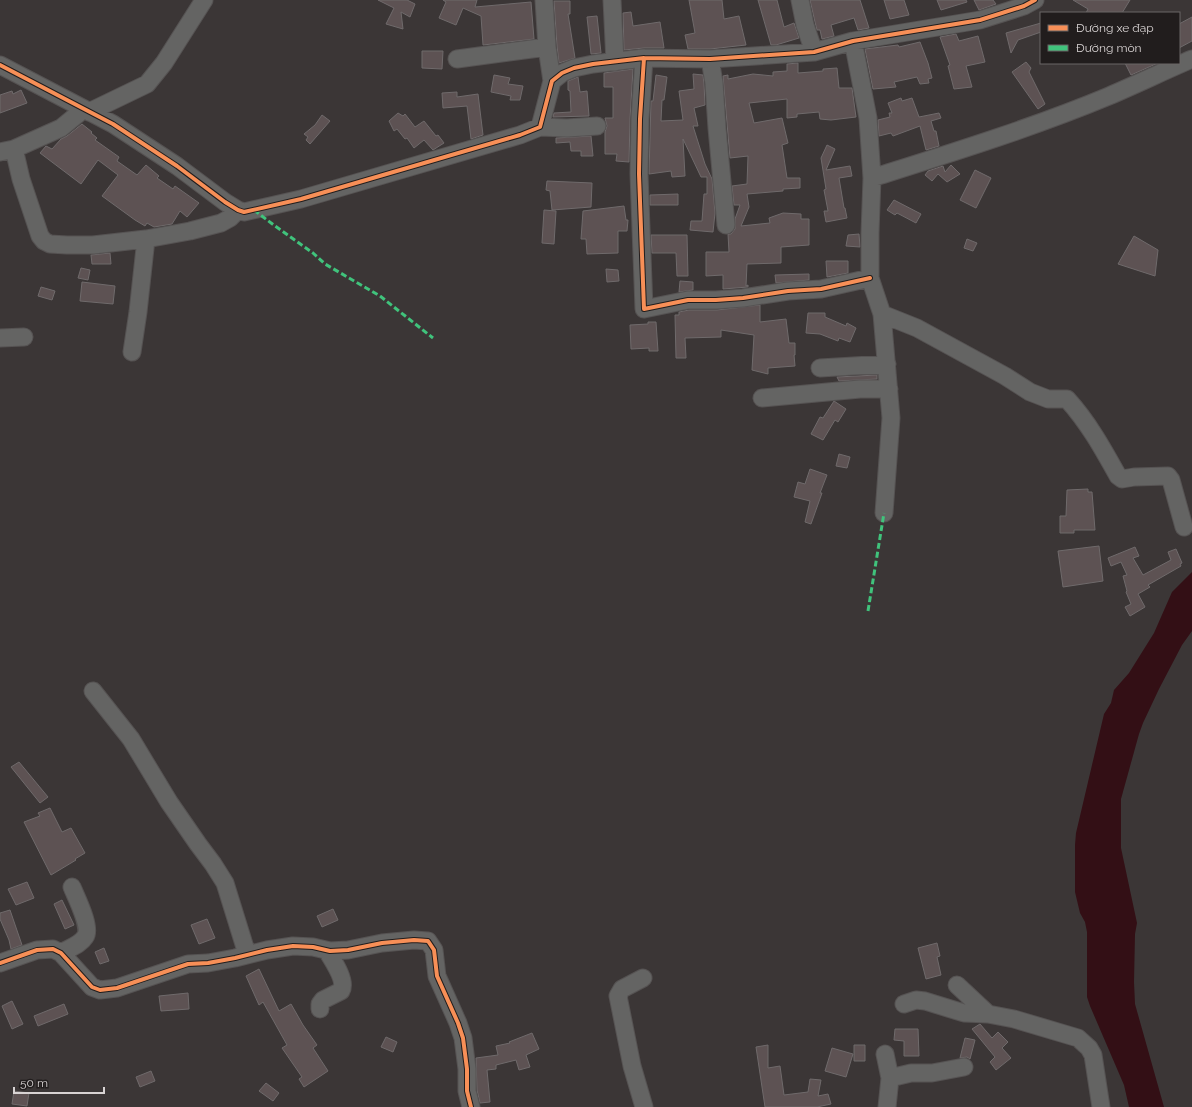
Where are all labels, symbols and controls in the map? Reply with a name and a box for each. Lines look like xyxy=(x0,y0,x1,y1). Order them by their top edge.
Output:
legend xyxy=(1040,12,1180,64)
text: Đường xe đạp xyxy=(1076,21,1154,35)
text: Đường mòn xyxy=(1076,41,1142,55)
scale bar xyxy=(14,1069,104,1095)
text: 50 m xyxy=(20,1076,48,1090)

